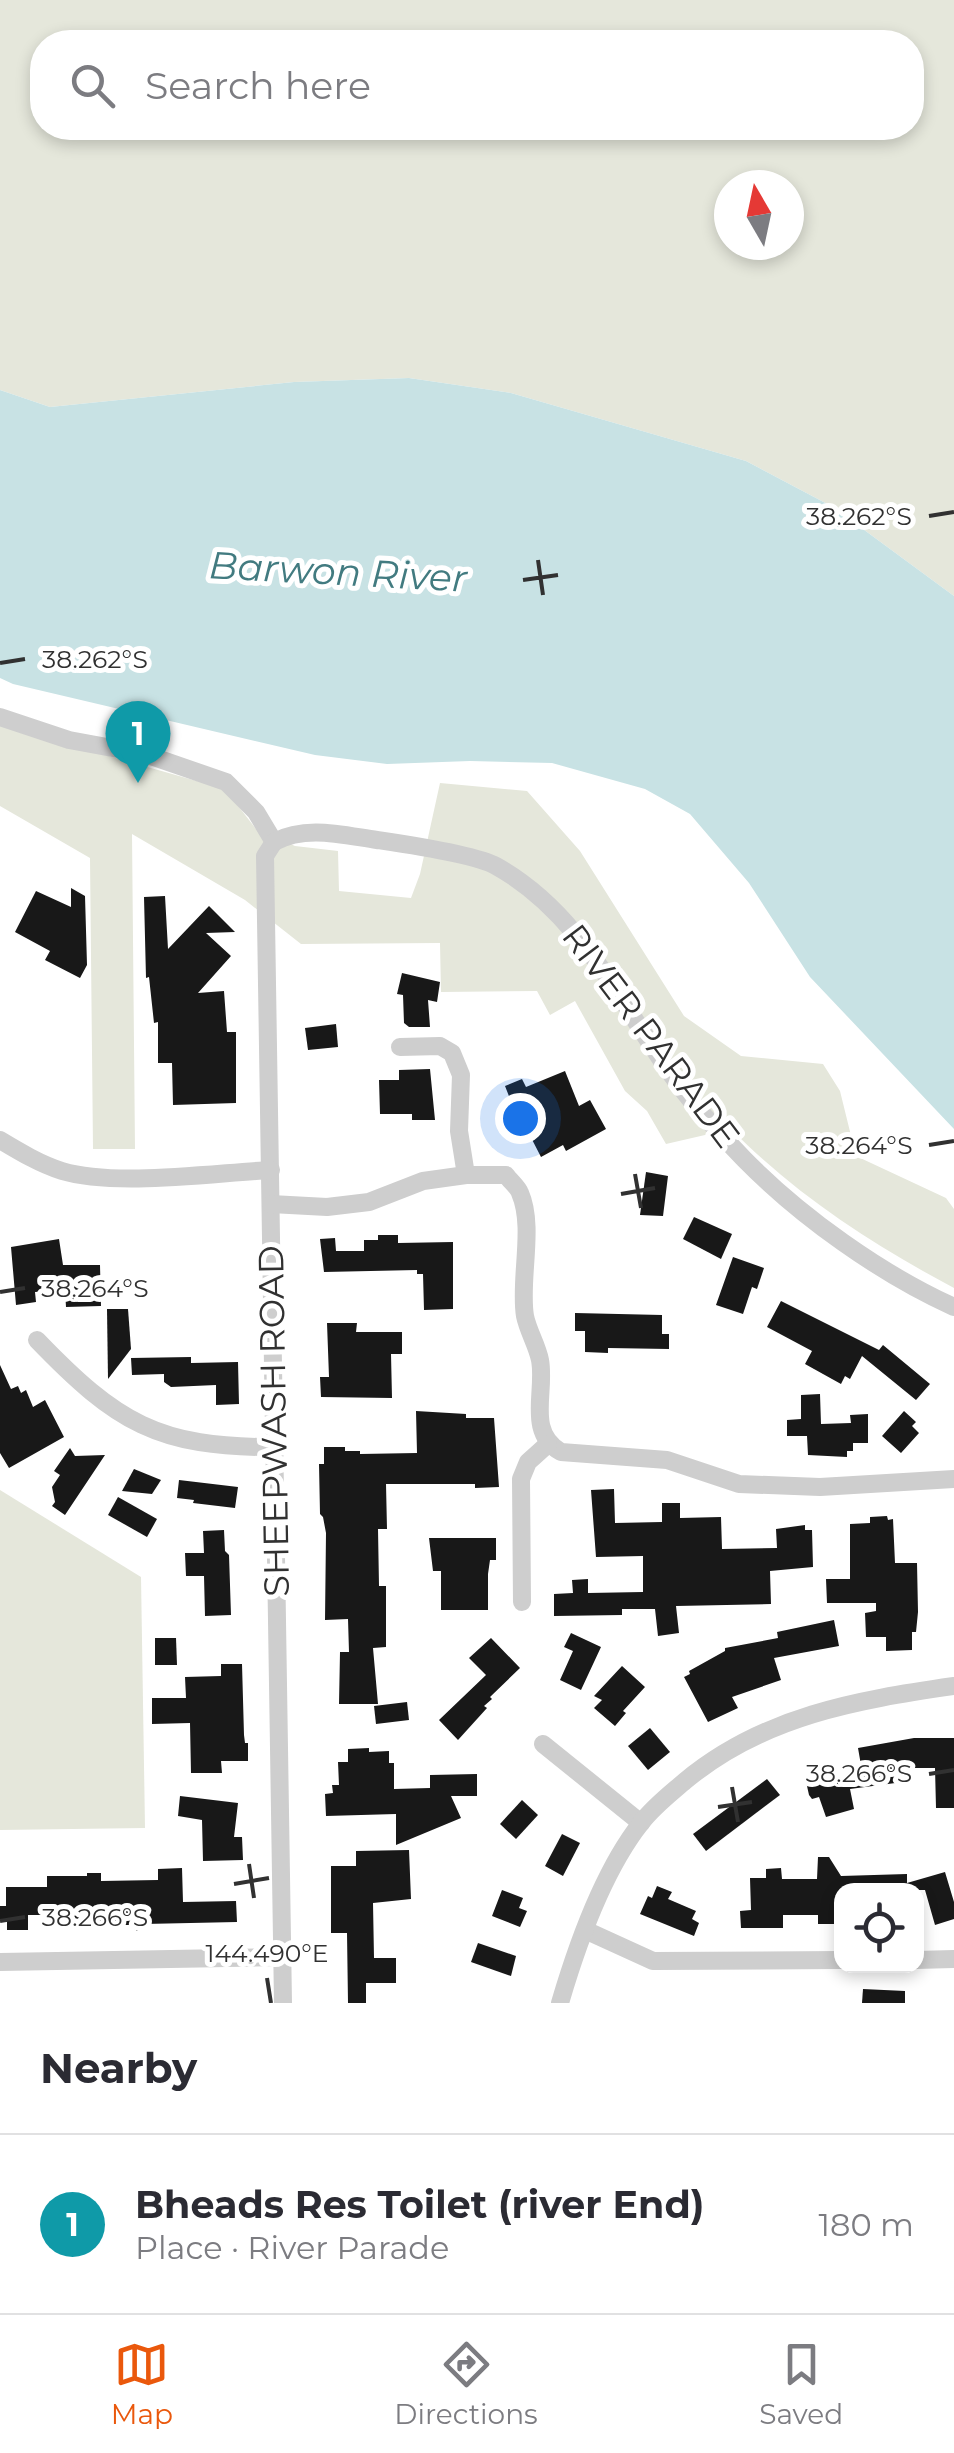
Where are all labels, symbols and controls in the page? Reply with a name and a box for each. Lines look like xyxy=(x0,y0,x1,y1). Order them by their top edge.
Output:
search box xyxy=(30,30,924,140)
icon: search xyxy=(65,58,120,113)
text: Search here xyxy=(145,62,371,109)
north arrow xyxy=(714,170,804,260)
text: 38.262°S xyxy=(806,501,912,531)
water label: Barwon River xyxy=(208,541,469,602)
text: 38.262°S xyxy=(42,644,148,674)
pin: 1 xyxy=(106,700,170,783)
street label: RIVER PARADE xyxy=(553,916,749,1156)
your location xyxy=(495,1093,546,1144)
text: 38.264°S xyxy=(805,1130,913,1160)
street label: SHEEPWASH ROAD xyxy=(249,1245,298,1597)
text: 38.264°S xyxy=(41,1273,149,1303)
text: 38.266°S xyxy=(806,1758,912,1788)
map controls xyxy=(834,1883,924,1973)
button: locate xyxy=(834,1883,924,1973)
text: 38.266°S xyxy=(42,1902,148,1932)
text: 144.490°E xyxy=(206,1938,328,1968)
text: Nearby xyxy=(40,2042,197,2094)
text: Bheads Res Toilet (river End) xyxy=(135,2181,704,2228)
text: 1 xyxy=(66,2205,79,2244)
text: 180 m xyxy=(819,2205,914,2244)
text: Place · River Parade xyxy=(135,2228,449,2267)
tab: Map xyxy=(111,2337,173,2431)
tab: Directions xyxy=(394,2337,538,2431)
tab: Saved xyxy=(759,2337,843,2431)

